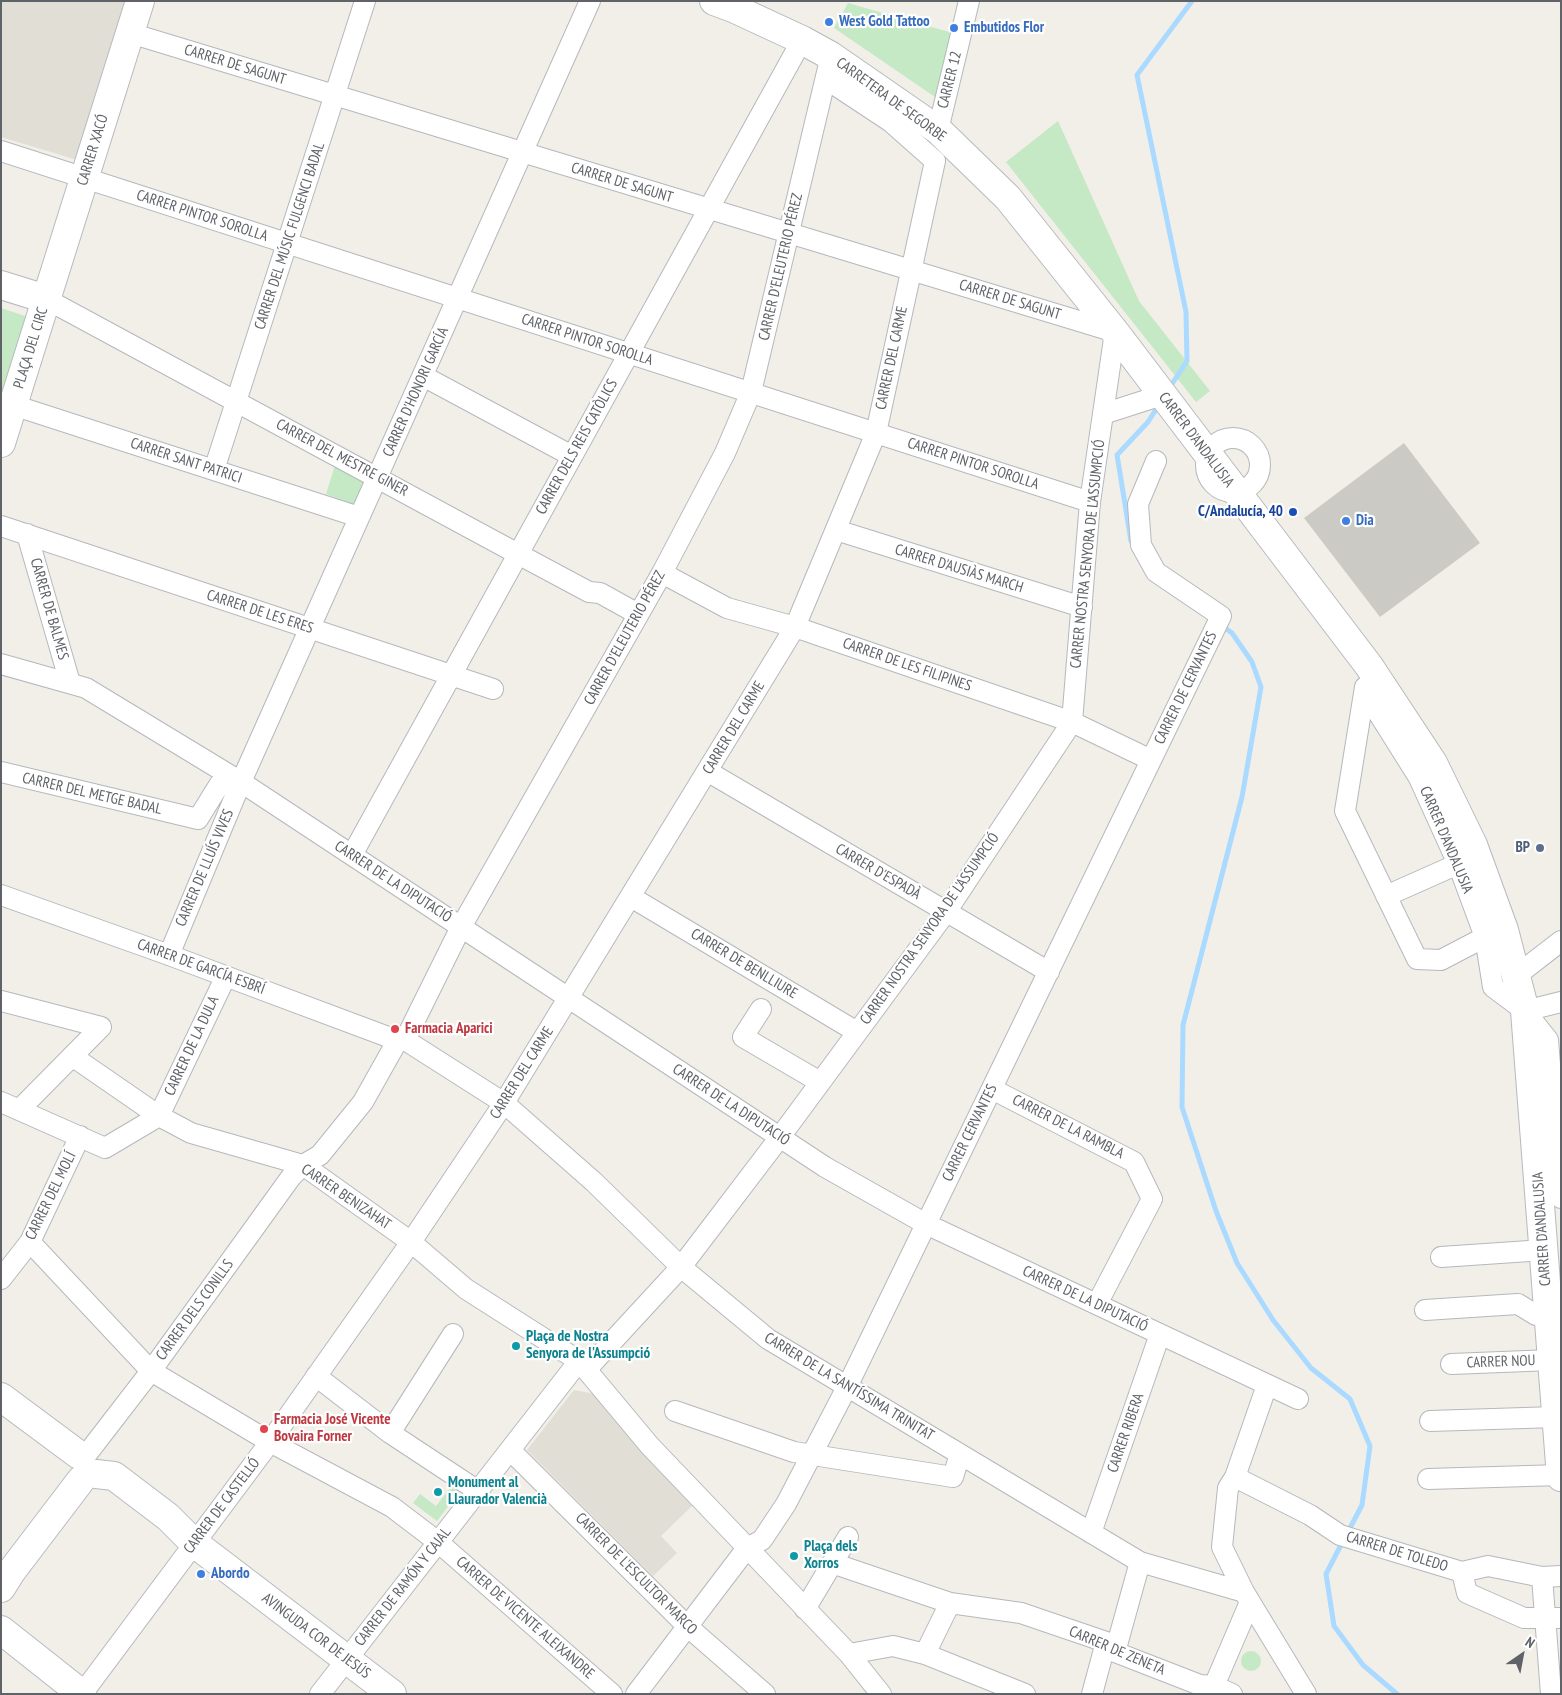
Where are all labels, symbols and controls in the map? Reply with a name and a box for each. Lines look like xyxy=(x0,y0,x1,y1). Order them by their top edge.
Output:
place label: West Gold Tattoo xyxy=(839,13,930,31)
marker: West Gold Tattoo xyxy=(823,16,835,28)
place label: Embutidos Flor xyxy=(964,19,1044,37)
marker: Embutidos Flor xyxy=(948,22,960,34)
street label: CARRER DE SAGUNT xyxy=(182,41,288,89)
street label: CARRER 12 xyxy=(934,50,966,110)
street label: CARRETERA DE SEGORBE xyxy=(833,54,949,146)
street label: CARRER XACÓ xyxy=(74,112,112,188)
street label: CARRER DEL MÚSIC FULGENCI BADAL xyxy=(251,140,329,332)
street label: CARRER DE SAGUNT xyxy=(569,159,675,207)
street label: CARRER PINTOR SOROLLA xyxy=(134,186,270,246)
street label: CARRER D'ELEUTERIO PÉREZ xyxy=(755,192,807,342)
street label: CARRER DE SAGUNT xyxy=(957,276,1063,324)
street label: PLAÇA DEL CIRC xyxy=(10,305,52,391)
street label: CARRER DEL CARME xyxy=(872,305,912,411)
street label: CARRER PINTOR SOROLLA xyxy=(519,310,655,370)
street label: CARRER D'HONORI GARCÍA xyxy=(379,324,453,460)
street label: CARRER DELS REIS CATÒLICS xyxy=(532,376,622,518)
street label: CARRER D'ANDALUSIA xyxy=(1154,389,1238,491)
street label: CARRER DEL MESTRE GINER xyxy=(273,416,411,500)
street label: CARRER SANT PATRICI xyxy=(128,434,244,488)
street label: CARRER PINTOR SOROLLA xyxy=(905,434,1041,494)
street label: CARRER NOSTRA SENYORA DE L'ASSUMPCIÓ xyxy=(1067,439,1109,669)
place label: C/Andalucía, 40 xyxy=(1198,503,1283,521)
marker: C/Andalucía, 40 xyxy=(1287,506,1299,518)
place label: Dia xyxy=(1356,512,1374,530)
marker: Dia xyxy=(1340,515,1352,527)
street label: CARRER D'AUSIÀS MARCH xyxy=(893,541,1025,597)
street label: CARRER DE BALMES xyxy=(26,556,72,662)
street label: CARRER D'ELEUTERIO PÉREZ xyxy=(581,568,669,708)
street label: CARRER DE LES ERES xyxy=(204,586,316,638)
street label: CARRER DE CERVANTES xyxy=(1151,629,1221,747)
street label: CARRER DE LES FILIPINES xyxy=(840,634,974,696)
street label: CARRER DEL CARME xyxy=(699,678,769,778)
street label: CARRER DEL METGE BADAL xyxy=(20,769,164,819)
street label: CARRER D'ANDALUSIA xyxy=(1415,784,1477,896)
street label: CARRER DE LLUÍS VIVES xyxy=(172,807,238,929)
street label: CARRER NOSTRA SENYORA DE L'ASSUMPCIÓ xyxy=(857,830,1003,1028)
street label: CARRER DE LA DIPUTACIÓ xyxy=(331,837,455,927)
place label: BP xyxy=(1515,839,1530,857)
street label: CARRER D'ESPADÀ xyxy=(832,840,924,904)
marker: BP xyxy=(1534,842,1546,854)
street label: CARRER DE BENLLIURE xyxy=(687,925,801,1003)
street label: CARRER DE GARCÍA ESBRÍ xyxy=(135,935,267,999)
street label: CARRER DE LA DULA xyxy=(161,993,223,1099)
place label: Farmacia Aparici xyxy=(405,1020,493,1038)
marker: Farmacia Aparici xyxy=(389,1023,401,1035)
street label: CARRER DEL CARME xyxy=(486,1024,558,1122)
street label: CARRER DE LA DIPUTACIÓ xyxy=(669,1060,793,1150)
street label: CARRER CERVANTES xyxy=(939,1082,1001,1184)
street label: CARRER DE LA RAMBLA xyxy=(1009,1091,1127,1163)
street label: CARRER DEL MOLÍ xyxy=(22,1149,80,1243)
street label: CARRER BENIZAHAT xyxy=(298,1160,394,1234)
street label: CARRER D'ANDALUSIA xyxy=(1529,1171,1555,1287)
street label: CARRER DELS CONILLS xyxy=(152,1256,238,1364)
street label: CARRER DE LA DIPUTACIÓ xyxy=(1020,1262,1150,1336)
place label: Plaça de Nostra Senyora de l'Assumpció xyxy=(526,1328,650,1363)
street label: CARRER DE LA SANTÍSSIMA TRINITAT xyxy=(761,1329,937,1445)
marker: Plaça de Nostra Senyora de l'Assumpció xyxy=(510,1340,522,1352)
street label: CARRER NOU xyxy=(1466,1352,1536,1372)
street label: CARRER RIBERA xyxy=(1104,1391,1148,1475)
place label: Farmacia José Vicente Bovaira Forner xyxy=(274,1411,391,1446)
marker: Farmacia José Vicente Bovaira Forner xyxy=(258,1423,270,1435)
street label: CARRER DE CASTELLÓ xyxy=(180,1455,264,1557)
place label: Monument al Llaurador Valencià xyxy=(448,1474,547,1509)
marker: Monument al Llaurador Valencià xyxy=(432,1486,444,1498)
street label: CARRER DE L'ESCULTOR MARCO xyxy=(571,1509,701,1639)
street label: CARRER DE RAMÓN Y CAJAL xyxy=(351,1524,455,1650)
street label: CARRER DE TOLEDO xyxy=(1344,1528,1450,1576)
place label: Plaça dels Xorros xyxy=(804,1538,858,1573)
marker: Plaça dels Xorros xyxy=(788,1550,800,1562)
street label: CARRER DE VICENTE ALEIXANDRE xyxy=(452,1553,598,1683)
place label: Abordo xyxy=(211,1565,250,1583)
marker: Abordo xyxy=(195,1568,207,1580)
street label: AVINGUDA COR DE JESÚS xyxy=(258,1589,374,1683)
street label: CARRER DE ZENETA xyxy=(1066,1623,1168,1679)
north arrow xyxy=(1497,1630,1547,1680)
text: N xyxy=(1522,1633,1538,1652)

